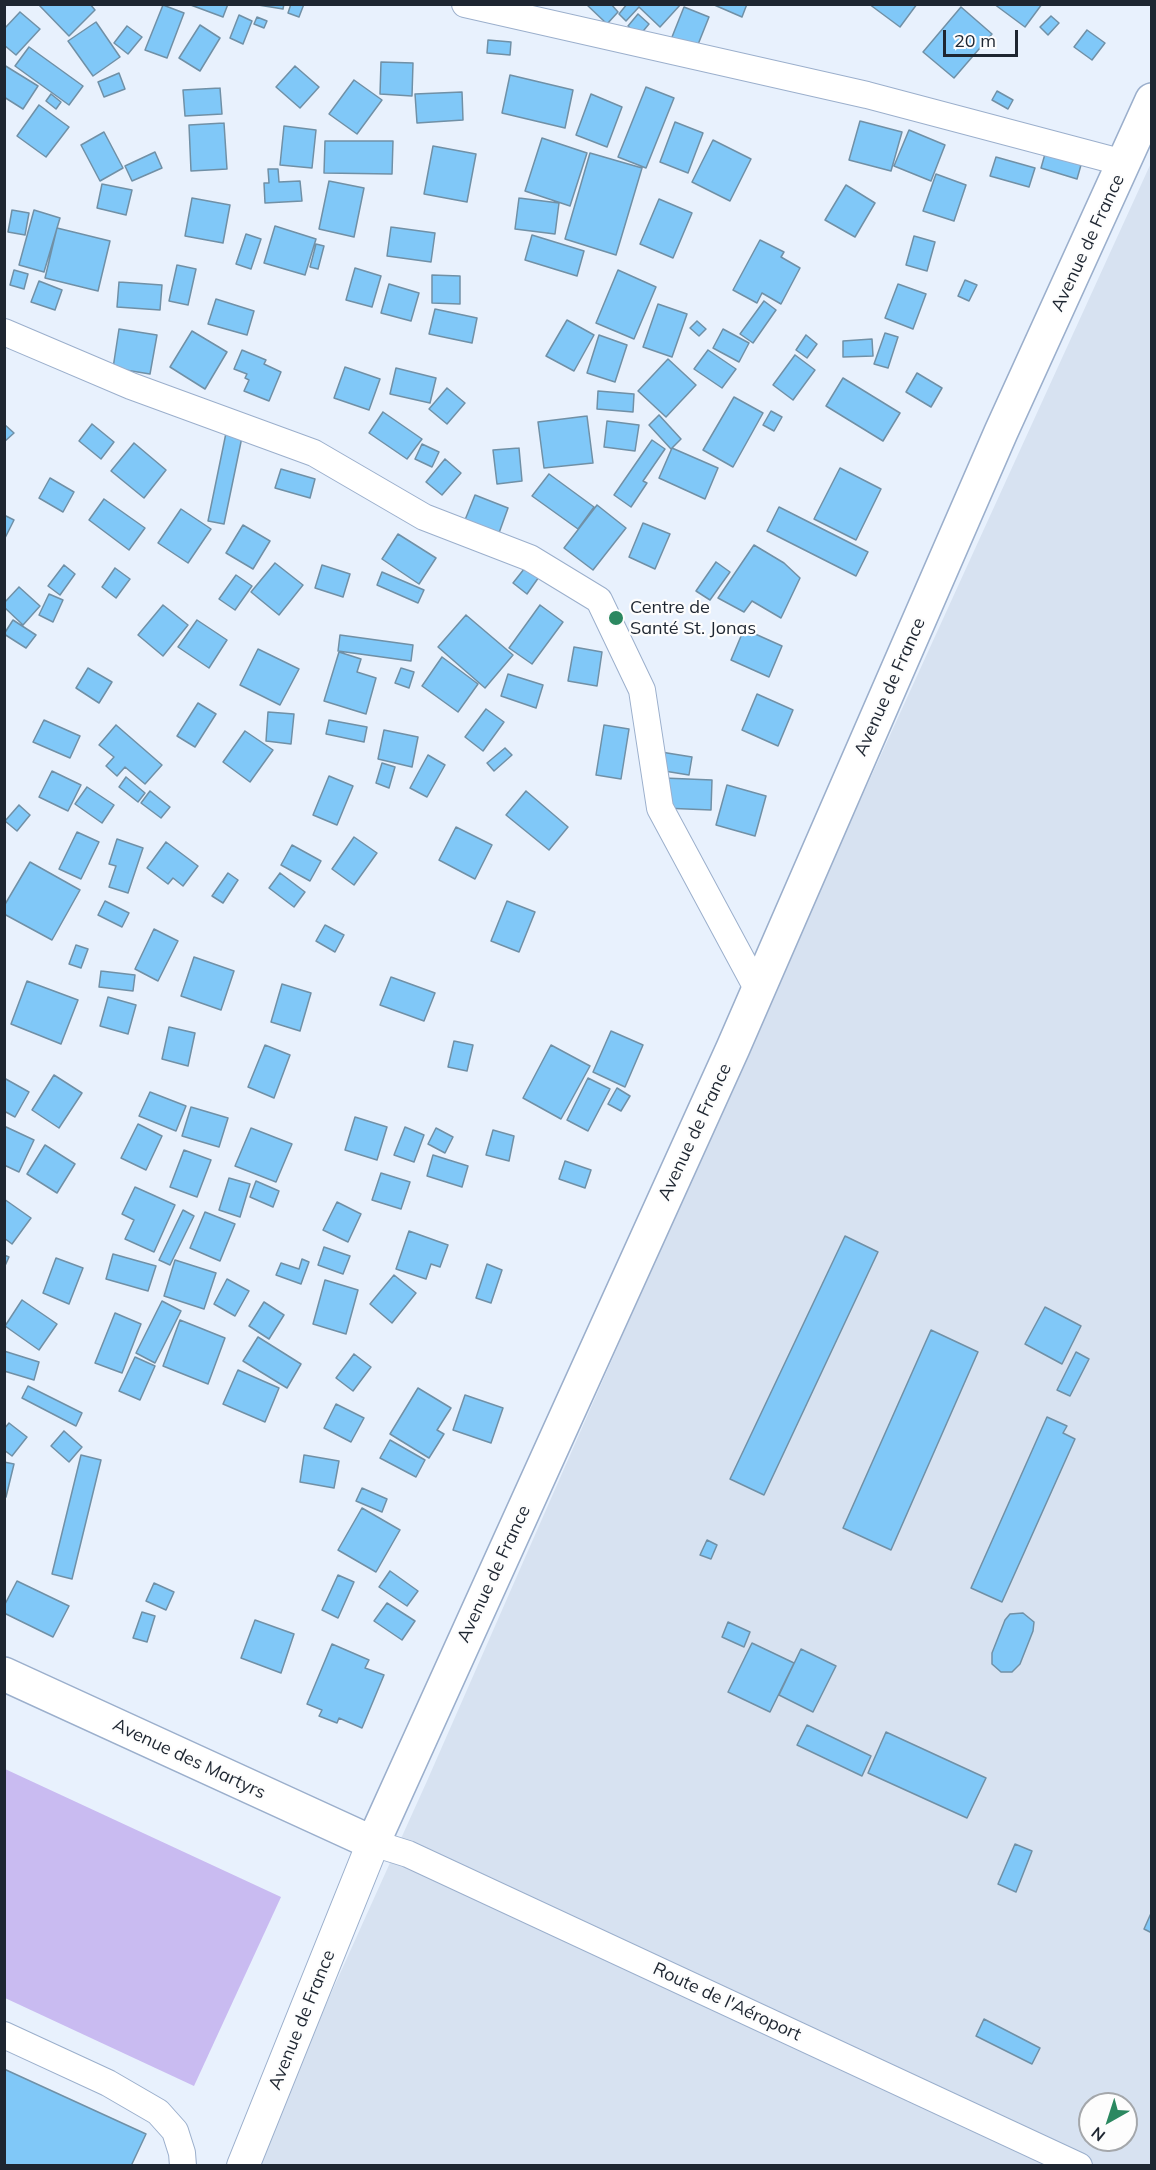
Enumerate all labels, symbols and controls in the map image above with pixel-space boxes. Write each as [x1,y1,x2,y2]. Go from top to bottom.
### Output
scale bar [946,18,1021,56]
text: 20 m [954,29,996,52]
street label: Avenue de France [1047,171,1129,315]
place label: Centre de Santé St. Jonas [630,597,756,640]
marker: Centre de Santé St. Jonas [607,609,625,627]
street label: Avenue de France [850,615,930,759]
street label: Avenue de France [654,1060,736,1204]
street label: Avenue de France [453,1502,535,1646]
street label: Avenue des Martyrs [109,1714,269,1804]
street label: Avenue de France [264,1947,340,2093]
street label: Route de l'Aéroport [649,1958,805,2046]
north arrow [1078,2092,1138,2152]
text: N [1087,2123,1109,2146]

